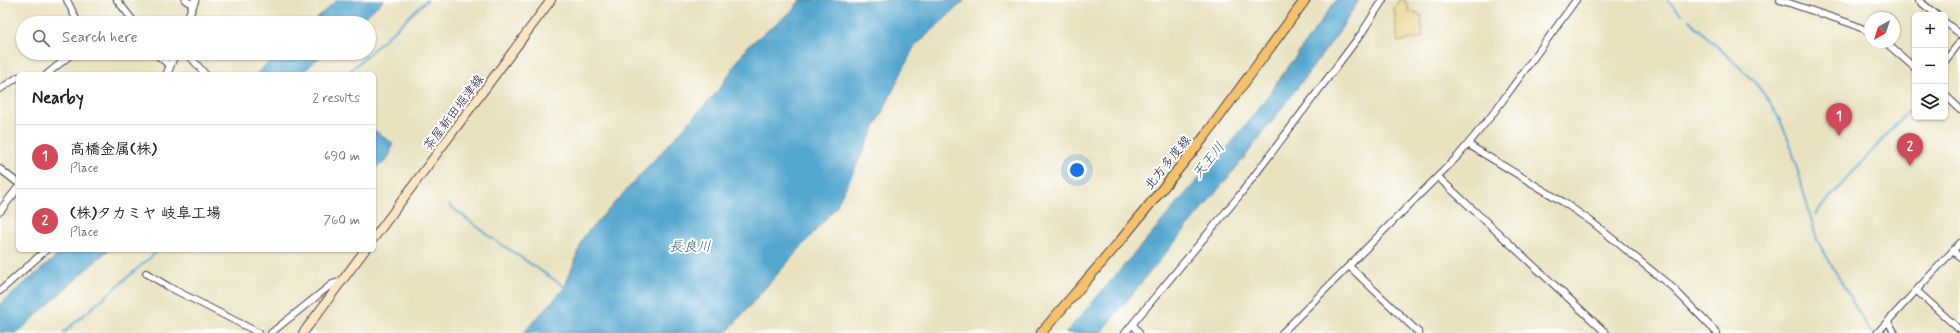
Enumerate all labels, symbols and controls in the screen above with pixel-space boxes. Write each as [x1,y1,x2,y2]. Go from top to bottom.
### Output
north arrow [1864,12,1900,48]
map controls [1912,12,1948,120]
button: + [1912,12,1948,48]
search box [16,16,376,60]
icon: search [30,27,52,49]
text: Search here [62,28,138,48]
button: − [1912,48,1948,84]
street label: 茶屋新田堀津線 [420,71,489,154]
button: layers [1912,84,1948,120]
text: Nearby [32,87,84,109]
text: 2 results [313,90,360,107]
pin: 1 [1826,103,1852,136]
street label: 北方多度線 [1141,132,1196,194]
pin: 2 [1897,133,1923,166]
water label: 天王川 [1189,139,1229,183]
text: 高橋金属(株) [70,140,157,160]
text: 1 [42,148,48,165]
text: 690 m [324,148,360,165]
text: Place [70,160,99,177]
your location [1067,160,1087,180]
text: (株)タカミヤ 岐阜工場 [70,204,221,224]
text: 2 [42,212,48,229]
text: 760 m [323,212,360,229]
text: Place [70,224,99,241]
water label: 長良川 [669,238,711,256]

